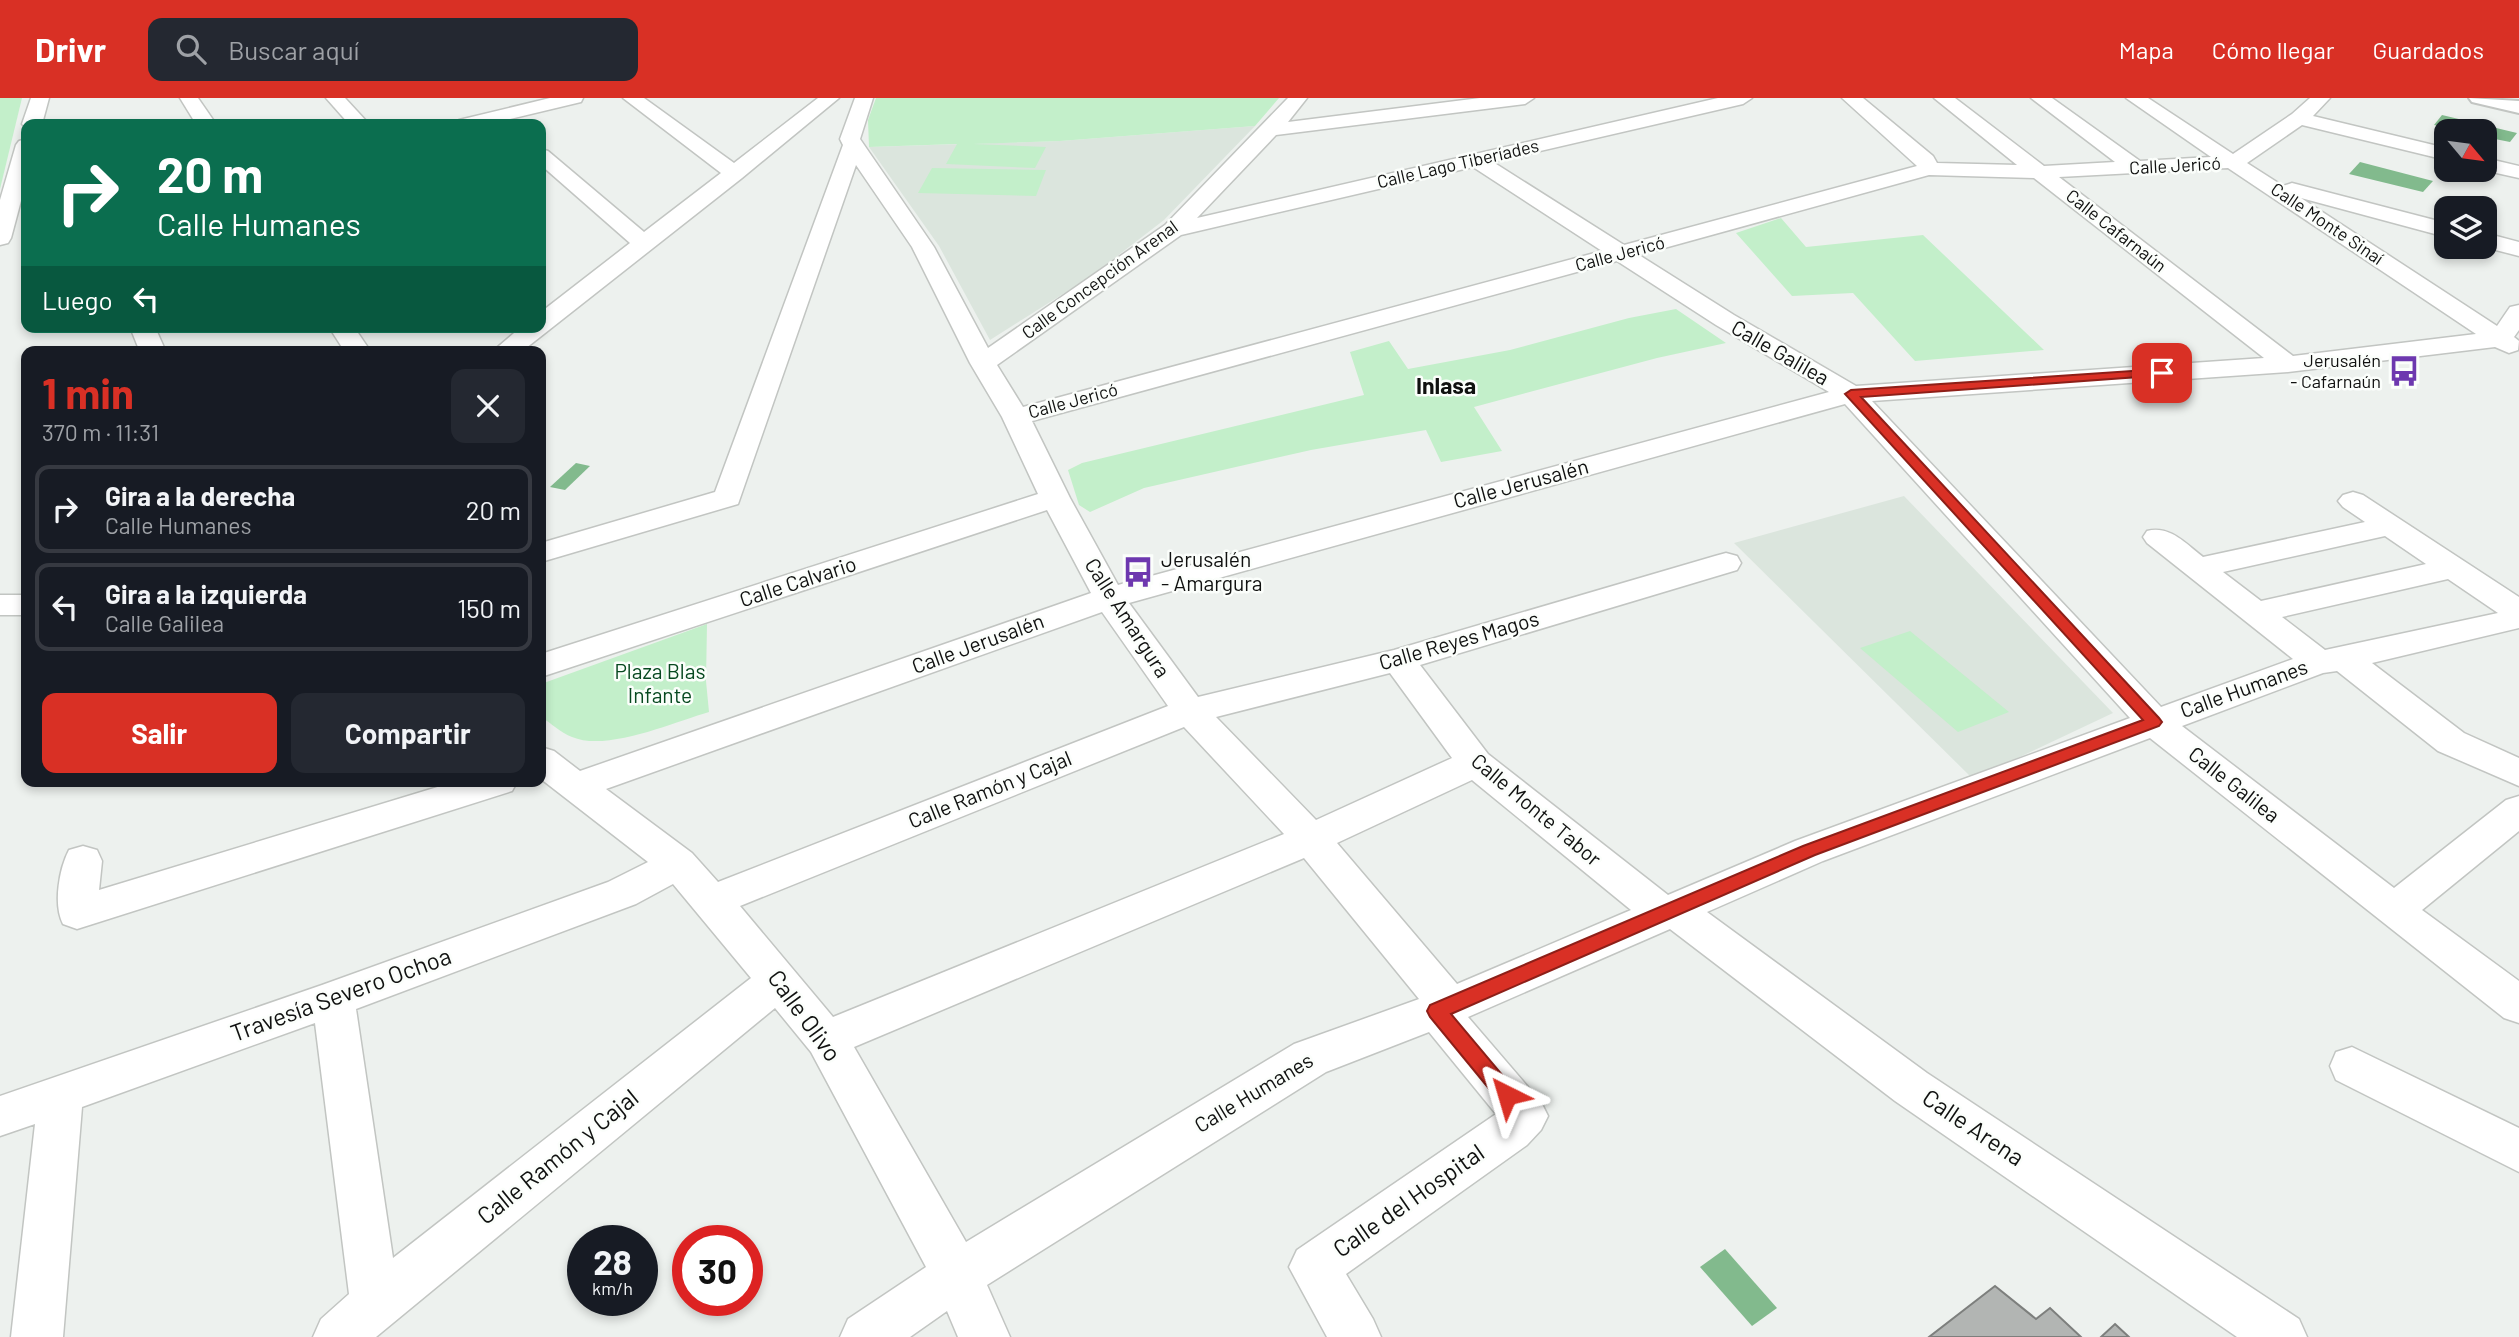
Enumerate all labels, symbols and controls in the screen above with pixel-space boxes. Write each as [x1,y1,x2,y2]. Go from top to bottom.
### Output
search box [148,18,638,81]
text: Drivr [35,29,106,69]
icon: search [172,30,210,68]
text: Buscar aquí [228,34,359,65]
text: Mapa [2119,35,2174,64]
text: Cómo llegar [2212,35,2334,64]
text: Guardados [2372,35,2484,64]
north arrow [2434,119,2497,182]
map controls [2434,119,2497,259]
street label: Calle Lago Tiberíades [1375,134,1541,192]
text: 20 m [157,144,263,203]
icon: right [42,147,133,238]
street label: Calle Jericó [2129,152,2221,178]
street label: Calle Monte Sinaí [2267,177,2388,269]
street label: Calle Cafarnaún [2062,184,2171,276]
button: layers [2434,196,2497,259]
text: Calle Humanes [157,204,361,242]
street label: Calle Concepción Arenal [1017,215,1182,343]
street label: Calle Jericó [1573,231,1667,276]
icon: left [127,280,165,318]
text: Luego [42,284,113,315]
street label: Calle Galilea [1727,314,1834,390]
pin [2132,343,2192,403]
place label: Jerusalén - Cafarnaún [2290,349,2381,392]
icon: arrive [2143,354,2181,392]
bus stop icon: Jerusalén - Cafarnaún [2387,354,2421,388]
text: 1 min [42,367,134,417]
button: close [451,369,525,443]
district label: Inlasa [1416,371,1476,399]
street label: Calle Jericó [1026,378,1120,423]
text: 370 m · 11:31 [42,418,159,446]
street label: Calle Jerusalén [1450,453,1591,513]
text: Gira a la derecha [105,480,295,511]
icon: right [46,490,84,528]
text: 20 m [466,494,521,525]
text: Calle Humanes [105,511,252,539]
place label: Jerusalén - Amargura [1161,546,1263,595]
street label: Calle Calvario [736,550,859,611]
street label: Calle Amargura [1080,553,1176,682]
bus stop icon: Jerusalén - Amargura [1121,555,1155,589]
text: Gira a la izquierda [105,578,307,609]
icon: left [46,588,84,626]
text: 150 m [457,592,521,623]
street label: Calle Reyes Magos [1376,605,1541,674]
street label: Calle Jerusalén [908,607,1047,678]
text: Calle Galilea [105,609,224,637]
street label: Calle Humanes [2176,653,2311,722]
park label: Plaza Blas Infante [614,658,706,707]
button: Salir [42,693,277,773]
button: Compartir [291,693,525,773]
street label: Calle Galilea [2184,741,2285,827]
street label: Calle Ramón y Cajal [904,744,1075,833]
street label: Calle Monte Tabor [1467,747,1607,871]
street label: Travesía Severo Ochoa [226,940,455,1047]
street label: Calle Olivo [762,964,848,1066]
street label: Calle Humanes [1189,1047,1317,1137]
position arrow [1470,1058,1544,1132]
street label: Calle Ramón y Cajal [471,1082,643,1230]
street label: Calle Arena [1917,1082,2030,1171]
street label: Calle del Hospital [1327,1137,1489,1263]
speed limit sign: 30 [672,1225,763,1316]
text: 28 [593,1240,632,1282]
text: km/h [592,1277,633,1299]

